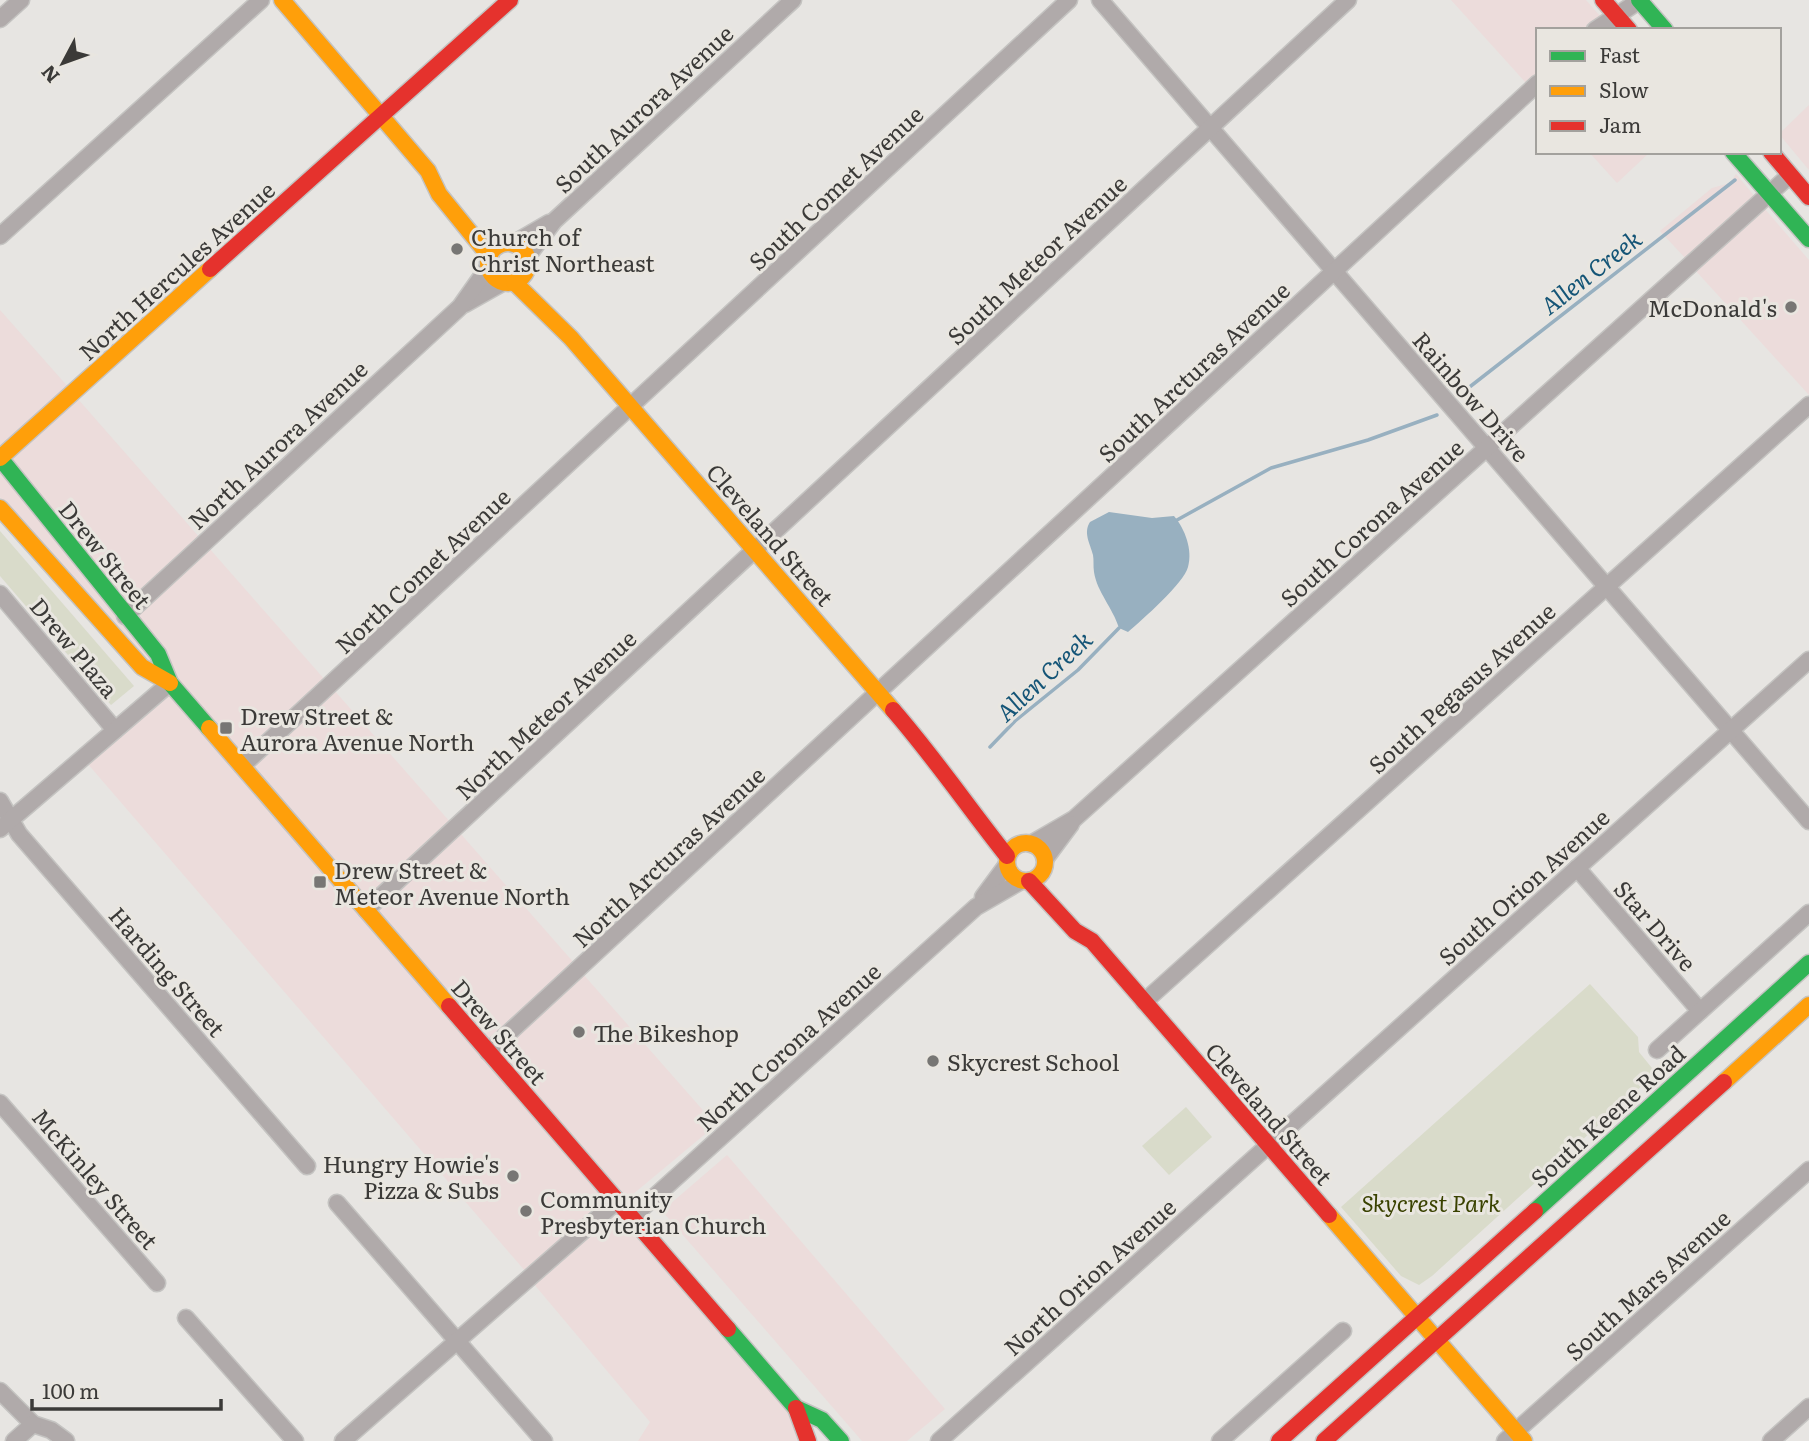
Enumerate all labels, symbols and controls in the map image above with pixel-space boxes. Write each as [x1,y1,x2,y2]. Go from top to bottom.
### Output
street label: South Aurora Avenue [546,16,740,200]
north arrow [28,28,98,98]
legend [1536,28,1781,154]
text: Fast [1599,38,1640,69]
text: N [34,60,65,90]
text: Slow [1599,73,1649,104]
street label: South Comet Avenue [740,97,930,277]
text: Jam [1599,108,1641,139]
street label: South Meteor Avenue [938,166,1134,352]
street label: North Hercules Avenue [70,172,282,367]
place label: Church of Christ Northeast [471,219,655,279]
water label: Allen Creek [1532,220,1649,322]
marker: Church of Christ Northeast [449,241,465,257]
street label: South Arcturas Avenue [1090,273,1296,469]
place label: McDonald's [1648,290,1777,324]
marker: McDonald's [1783,299,1799,315]
street label: Rainbow Drive [1406,323,1538,469]
street label: North Aurora Avenue [180,352,374,536]
street label: South Corona Avenue [1272,430,1470,614]
street label: Cleveland Street [699,455,843,613]
street label: North Comet Avenue [327,479,517,661]
street label: Drew Street [52,493,161,616]
street label: Drew Plaza [23,589,128,705]
street label: South Pegasus Avenue [1360,594,1562,780]
street label: North Meteor Avenue [447,621,643,807]
water label: Allen Creek [987,621,1099,729]
place label: Drew Street & Aurora Avenue North [240,698,474,758]
marker: Drew Street & Aurora Avenue North [218,720,234,736]
street label: North Arcturas Avenue [564,757,772,954]
street label: South Orion Avenue [1430,800,1616,972]
place label: Drew Street & Meteor Avenue North [334,852,570,912]
street label: Star Drive [1607,872,1705,978]
marker: Drew Street & Meteor Avenue North [312,874,328,890]
street label: Harding Street [102,899,235,1044]
street label: North Corona Avenue [688,954,888,1138]
street label: Drew Street [444,971,556,1092]
place label: The Bikeshop [593,1015,739,1049]
marker: The Bikeshop [571,1024,587,1040]
street label: Cleveland Street [1198,1034,1342,1192]
street label: South Keene Road [1522,1036,1692,1194]
place label: Skycrest School [947,1044,1120,1078]
marker: Skycrest School [925,1053,941,1069]
street label: McKinley Street [25,1100,167,1256]
place label: Hungry Howie's Pizza & Subs [323,1146,499,1206]
marker: Hungry Howie's Pizza & Subs [505,1168,521,1184]
place label: Community Presbyterian Church [540,1181,767,1241]
park label: Skycrest Park [1361,1185,1501,1219]
street label: North Orion Avenue [995,1189,1183,1363]
street label: South Mars Avenue [1557,1201,1737,1367]
marker: Community Presbyterian Church [518,1203,534,1219]
scale bar [32,1368,220,1412]
text: 100 m [42,1374,99,1405]

